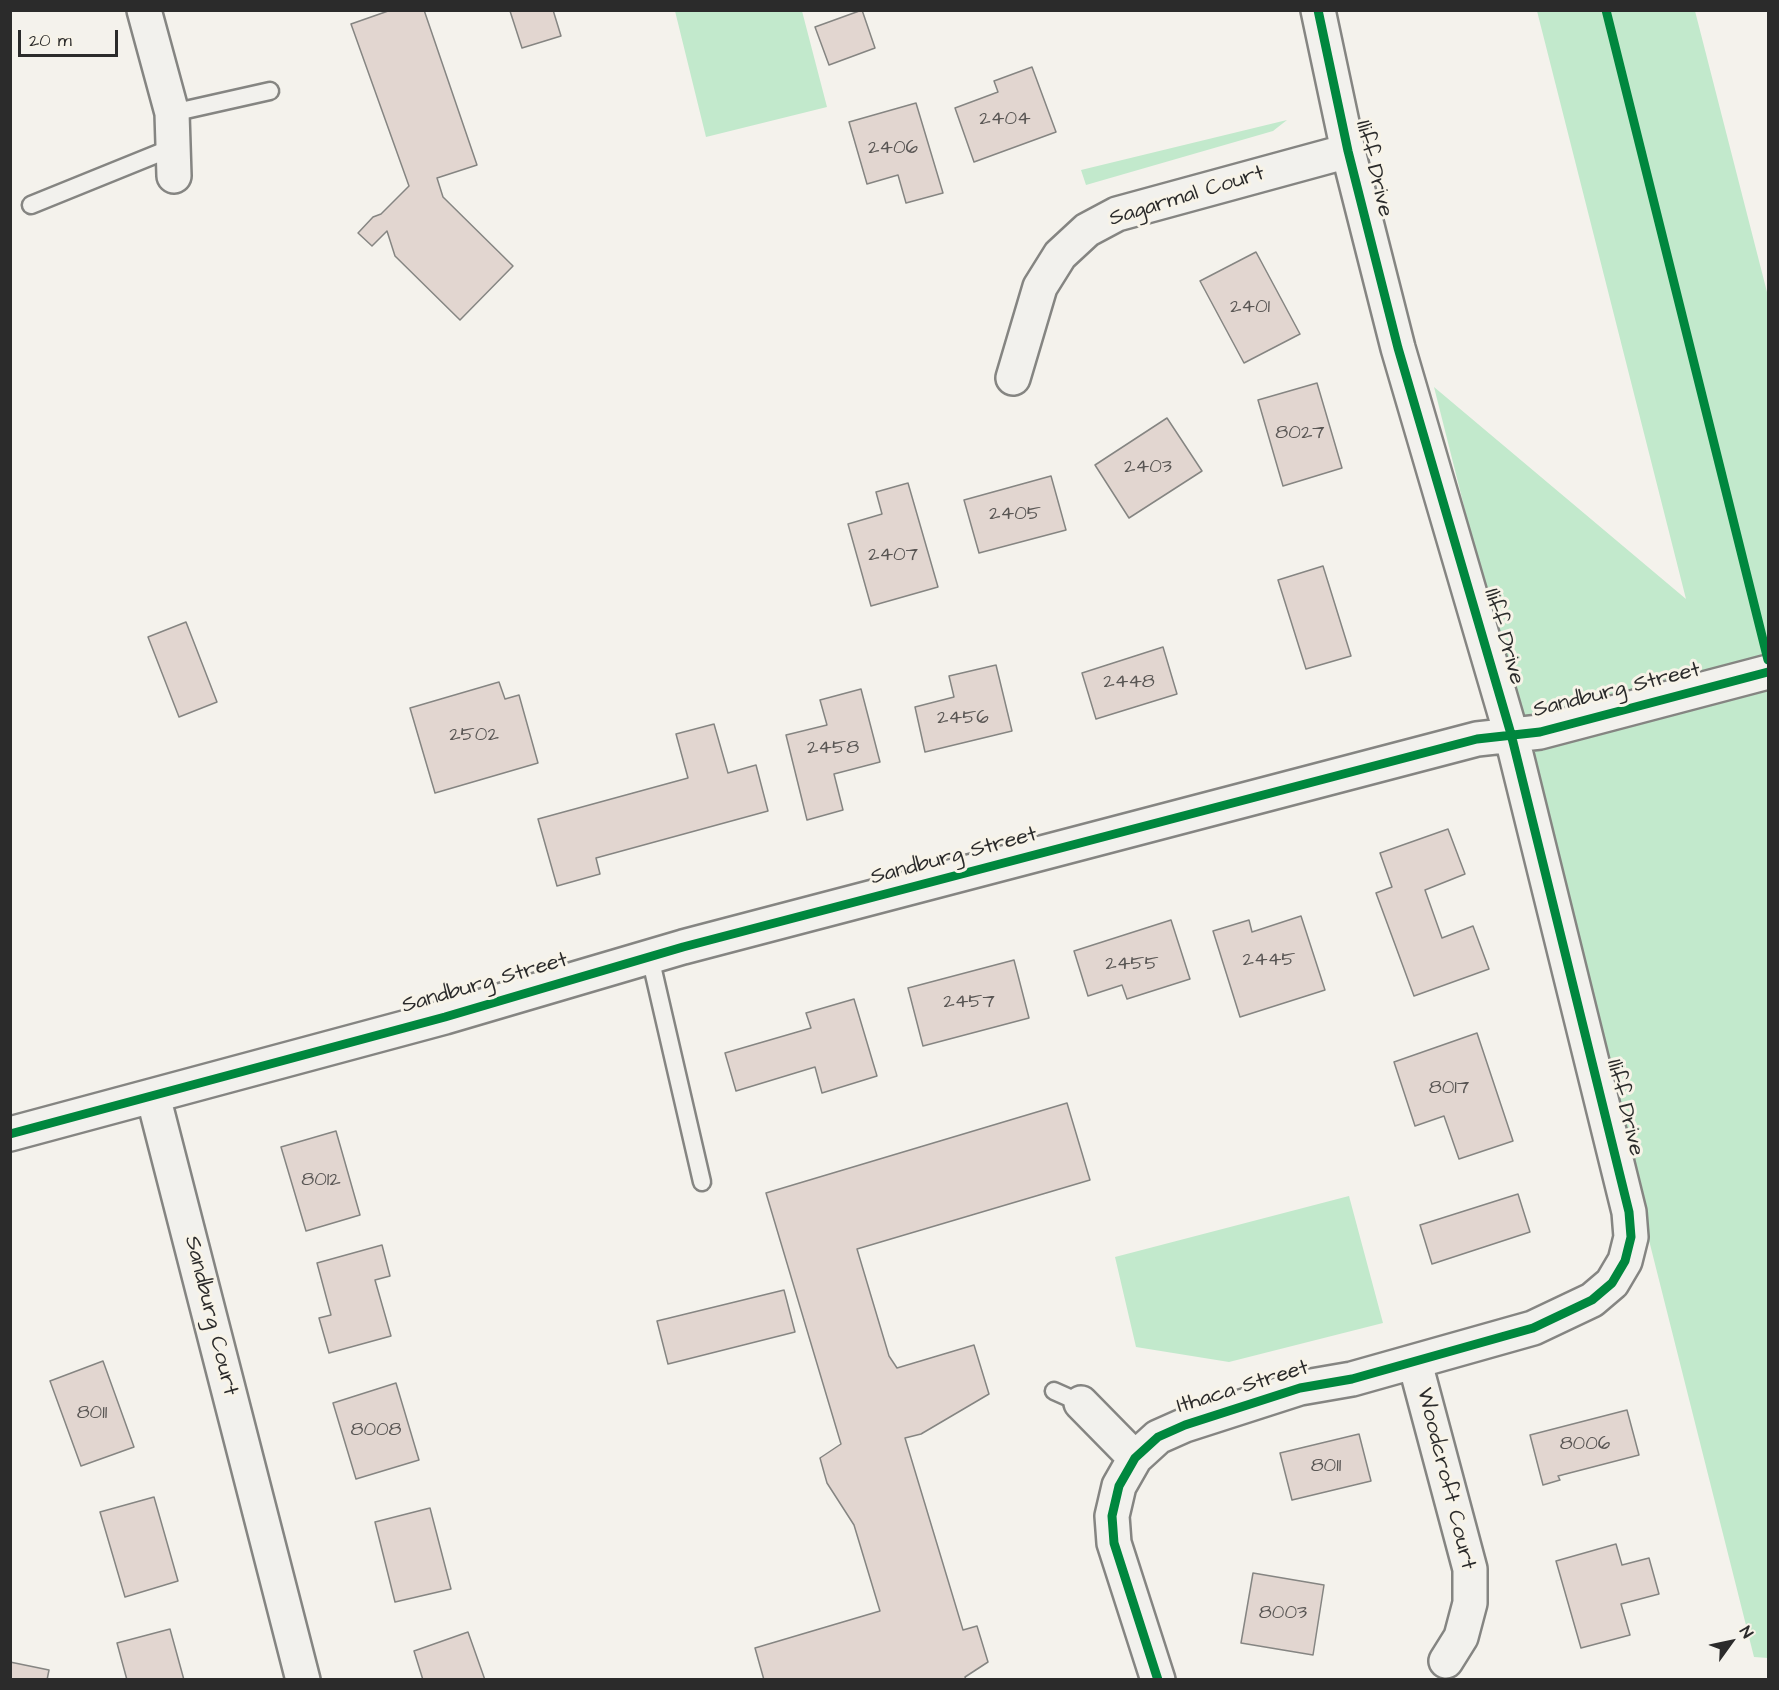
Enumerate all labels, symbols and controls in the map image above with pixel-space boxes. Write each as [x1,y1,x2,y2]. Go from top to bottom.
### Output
scale bar [21,18,122,56]
text: 20 m [29,28,72,53]
house number: 2404 [979,108,1031,132]
street label: Iliff Drive [1348,118,1398,220]
house number: 2406 [868,137,918,161]
street label: Sagarmal Court [1106,161,1268,233]
house number: 2401 [1230,296,1270,320]
house number: 8027 [1275,422,1325,446]
house number: 2403 [1124,456,1172,480]
house number: 2405 [989,503,1041,527]
house number: 2407 [868,544,918,568]
street label: Iliff Drive [1477,586,1529,688]
street label: Sandburg Street [1531,657,1703,725]
house number: 2448 [1103,671,1155,695]
house number: 2456 [937,707,989,731]
house number: 2502 [449,724,499,748]
house number: 2458 [807,737,859,761]
street label: Sandburg Street [868,822,1040,892]
street label: Sandburg Street [399,948,571,1020]
house number: 2445 [1243,949,1295,973]
house number: 2455 [1105,953,1159,977]
house number: 2457 [943,991,995,1015]
street label: Iliff Drive [1599,1057,1649,1159]
house number: 8017 [1429,1077,1469,1101]
house number: 8012 [301,1169,341,1193]
street label: Sandburg Court [177,1233,243,1399]
street label: Ithaca Street [1174,1355,1312,1421]
street label: Woodcroft Court [1410,1386,1480,1572]
house number: 8011 [77,1402,107,1426]
house number: 8008 [350,1419,402,1443]
house number: 8006 [1560,1433,1610,1457]
house number: 8011 [1311,1455,1341,1479]
house number: 8003 [1259,1602,1307,1626]
north arrow [1701,1612,1761,1672]
text: N [1734,1622,1758,1642]

